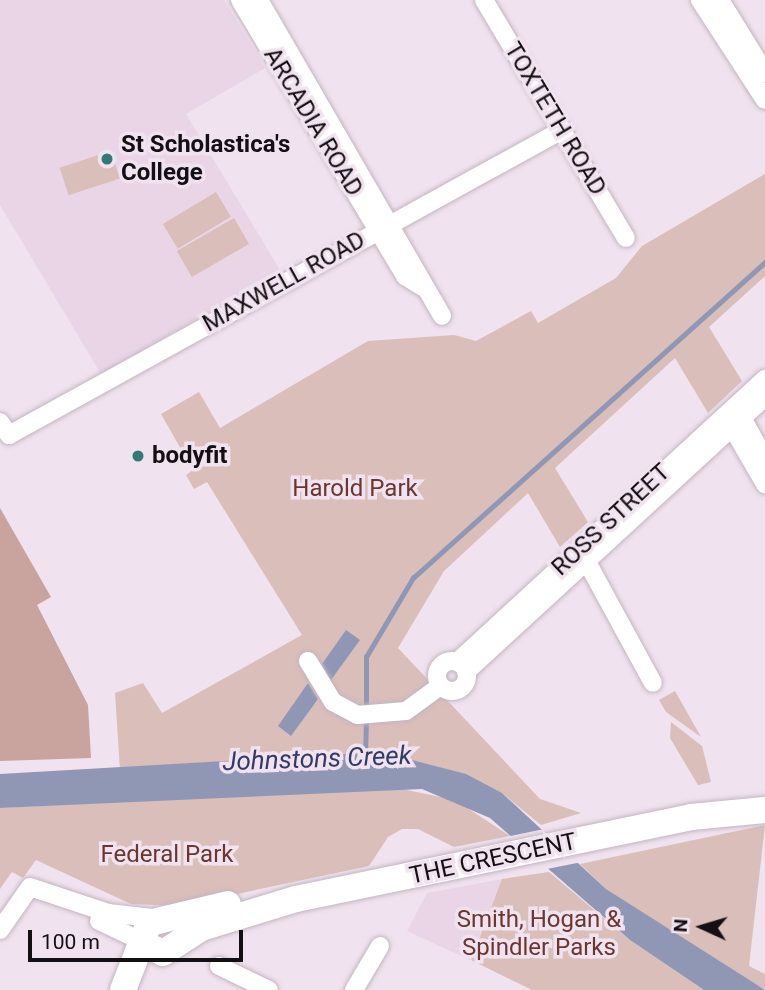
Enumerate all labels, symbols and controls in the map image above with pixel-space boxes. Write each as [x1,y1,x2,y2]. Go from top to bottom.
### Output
street label: TOXTETH ROAD [498,37,612,201]
street label: ARCADIA ROAD [257,42,369,202]
place label: St Scholastica's College [121,131,290,187]
marker: St Scholastica's College [99,151,115,167]
street label: MAXWELL ROAD [198,226,370,338]
place label: bodyfit [152,442,227,470]
marker: bodyfit [130,448,146,464]
street label: ROSS STREET [546,458,676,582]
park label: Harold Park [292,475,418,503]
water label: Johnstons Creek [222,740,412,778]
street label: THE CRESCENT [407,827,579,891]
park label: Federal Park [101,841,233,869]
north arrow [667,892,737,962]
park label: Smith, Hogan & Spindler Parks [457,906,621,962]
scale bar [32,916,247,960]
text: N [669,918,692,933]
text: 100 m [41,930,100,954]

